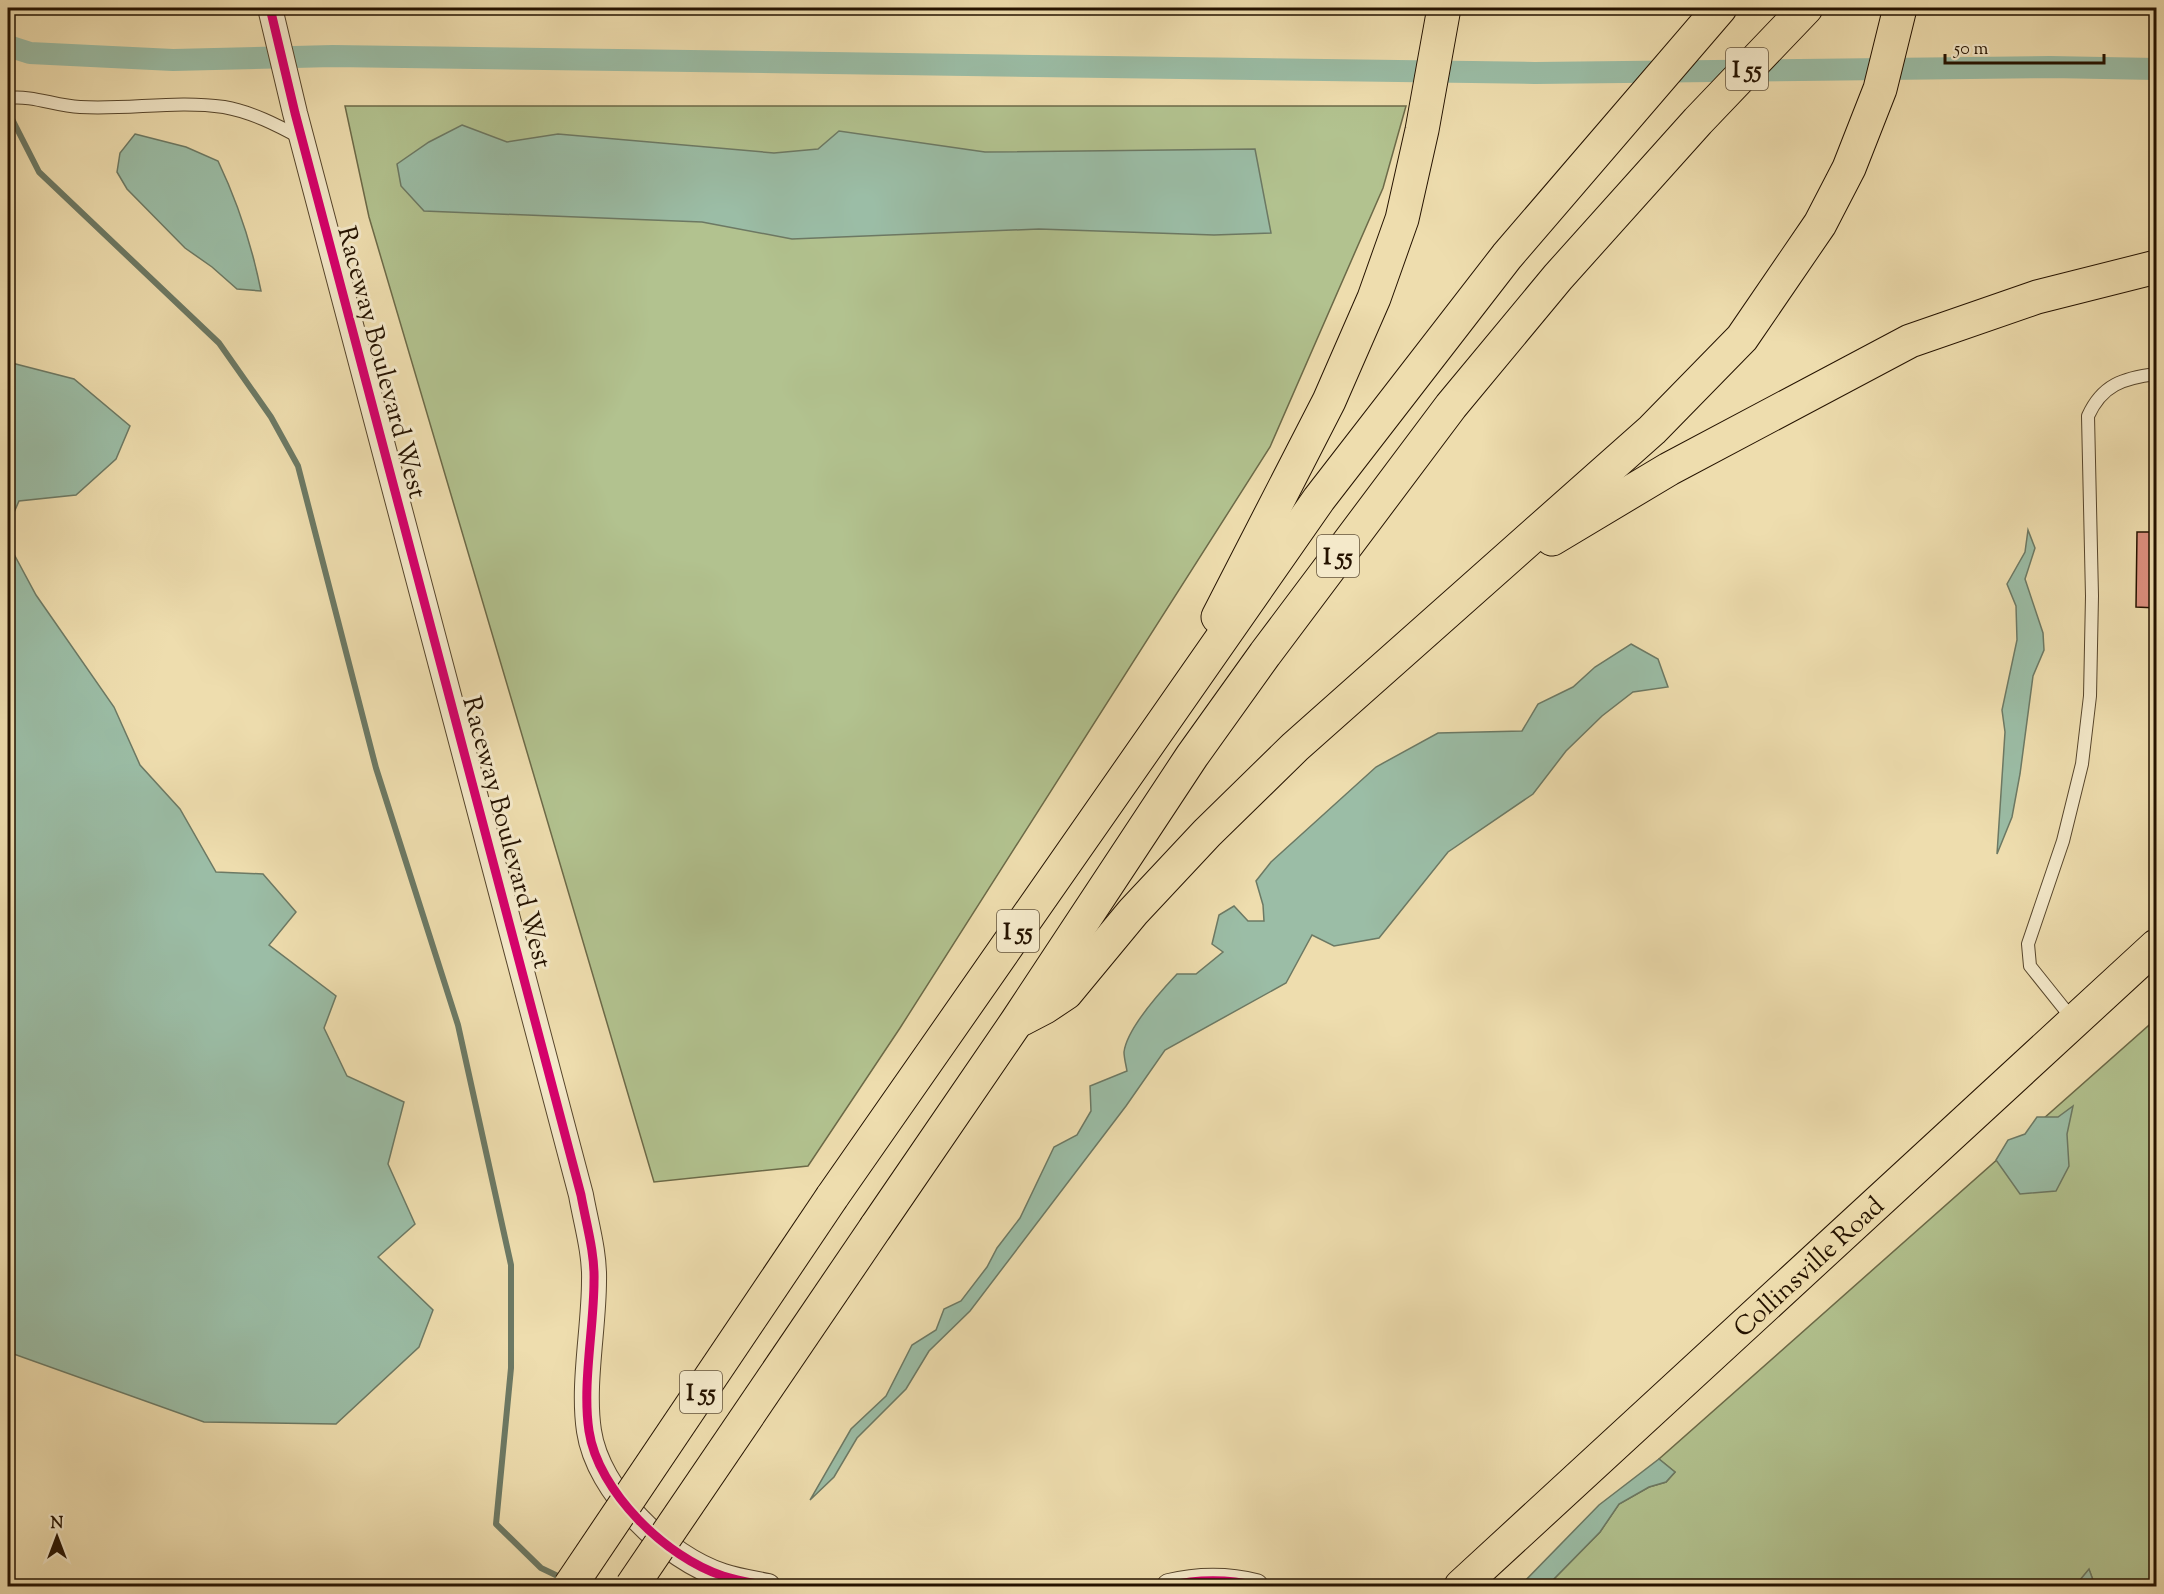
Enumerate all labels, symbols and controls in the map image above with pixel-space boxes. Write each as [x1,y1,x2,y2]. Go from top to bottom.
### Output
scale bar [1945,27,2104,65]
text: 50 m [1953,37,1989,63]
road number: I 55 [1726,48,1768,90]
street label: Raceway Boulevard West [326,222,435,503]
road number: I 55 [1317,535,1359,577]
street label: Raceway Boulevard West [451,692,560,973]
road number: I 55 [997,910,1039,952]
street label: Collinsville Road [1726,1189,1894,1347]
road number: I 55 [680,1371,722,1413]
north arrow [27,1507,87,1567]
text: N [51,1513,64,1536]

